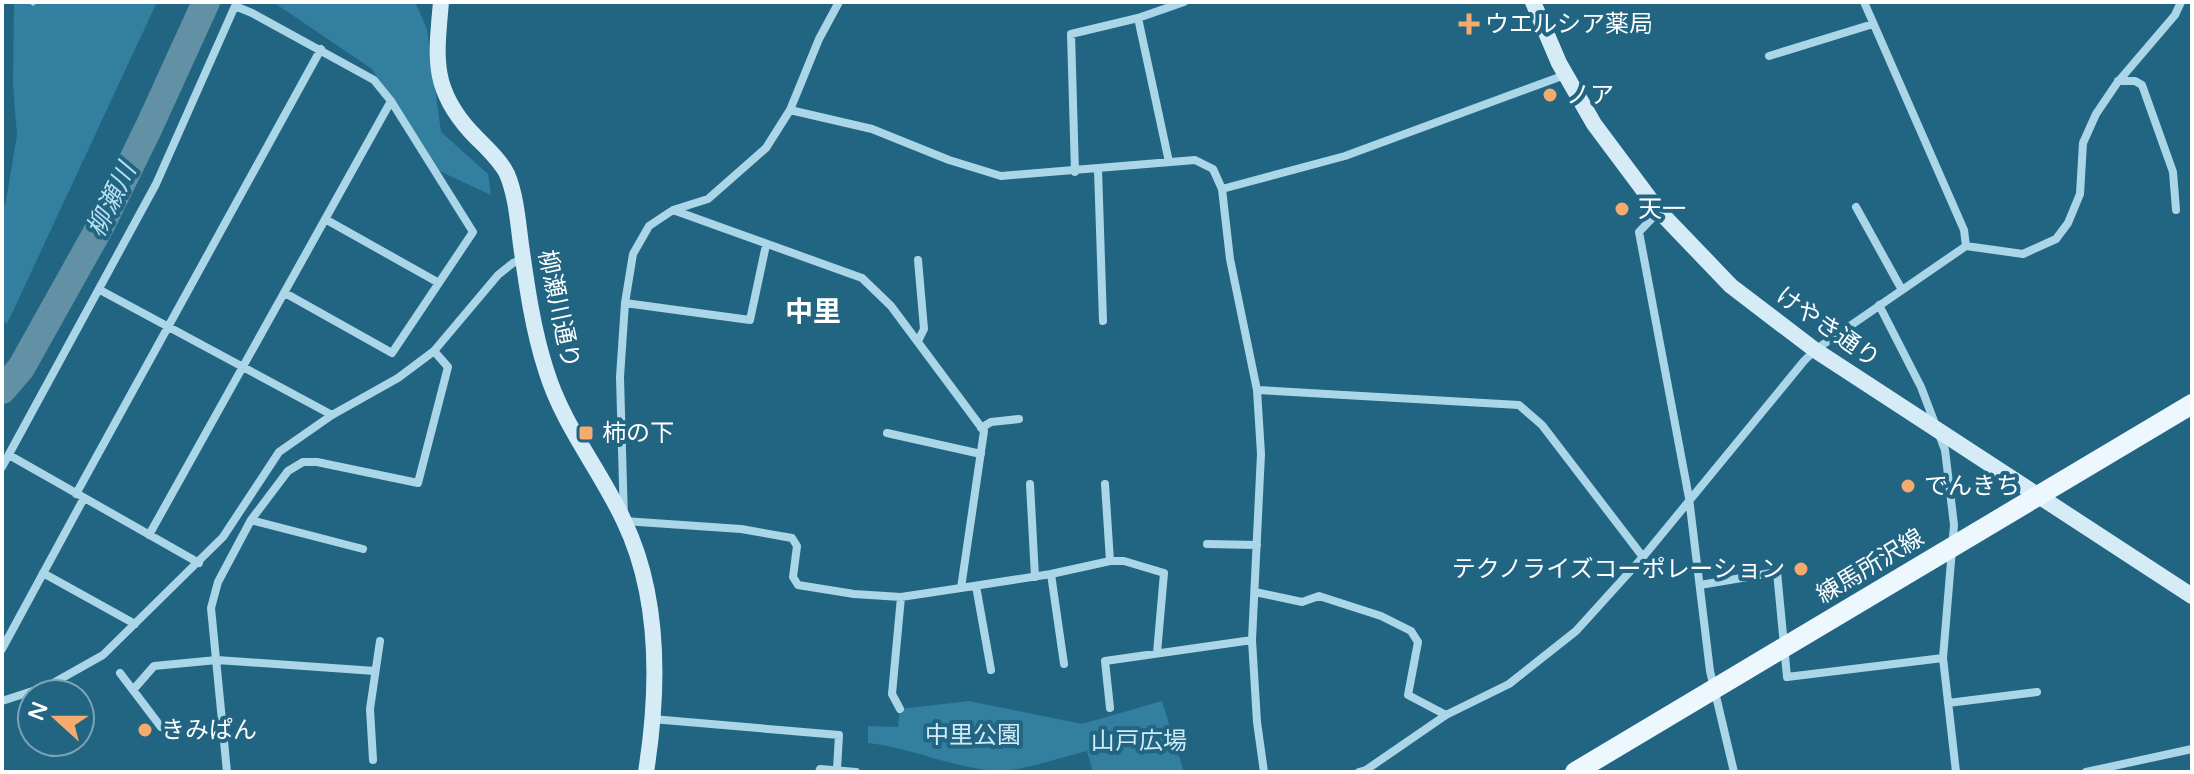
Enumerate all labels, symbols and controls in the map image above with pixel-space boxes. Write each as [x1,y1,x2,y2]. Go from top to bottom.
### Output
place label: ウエルシア薬局 [1485,10,1653,39]
marker: ウエルシア薬局 [1460,15,1478,33]
place label: ノア [1566,81,1614,110]
marker: ノア [1541,86,1559,104]
water label: 柳瀬川 [80,156,144,242]
place label: 天一 [1638,195,1686,224]
marker: 天一 [1613,200,1631,218]
street label: 柳瀬川通り [532,247,585,371]
street label: けやき通り [1770,281,1885,374]
district label: 中里 [785,295,841,329]
place label: 柿の下 [602,419,674,448]
marker: 柿の下 [577,424,595,442]
place label: でんきち [1924,472,2020,501]
marker: でんきち [1899,477,1917,495]
street label: 練馬所沢線 [1811,523,1929,610]
place label: テクノライズコーポレーション [1452,555,1785,584]
marker: テクノライズコーポレーション [1792,560,1810,578]
north arrow [16,678,96,758]
text: N [23,698,54,724]
place label: きみぱん [161,716,257,745]
marker: きみぱん [136,721,154,739]
park label: 中里公園 [925,721,1021,750]
park label: 山戸広場 [1091,727,1187,756]

